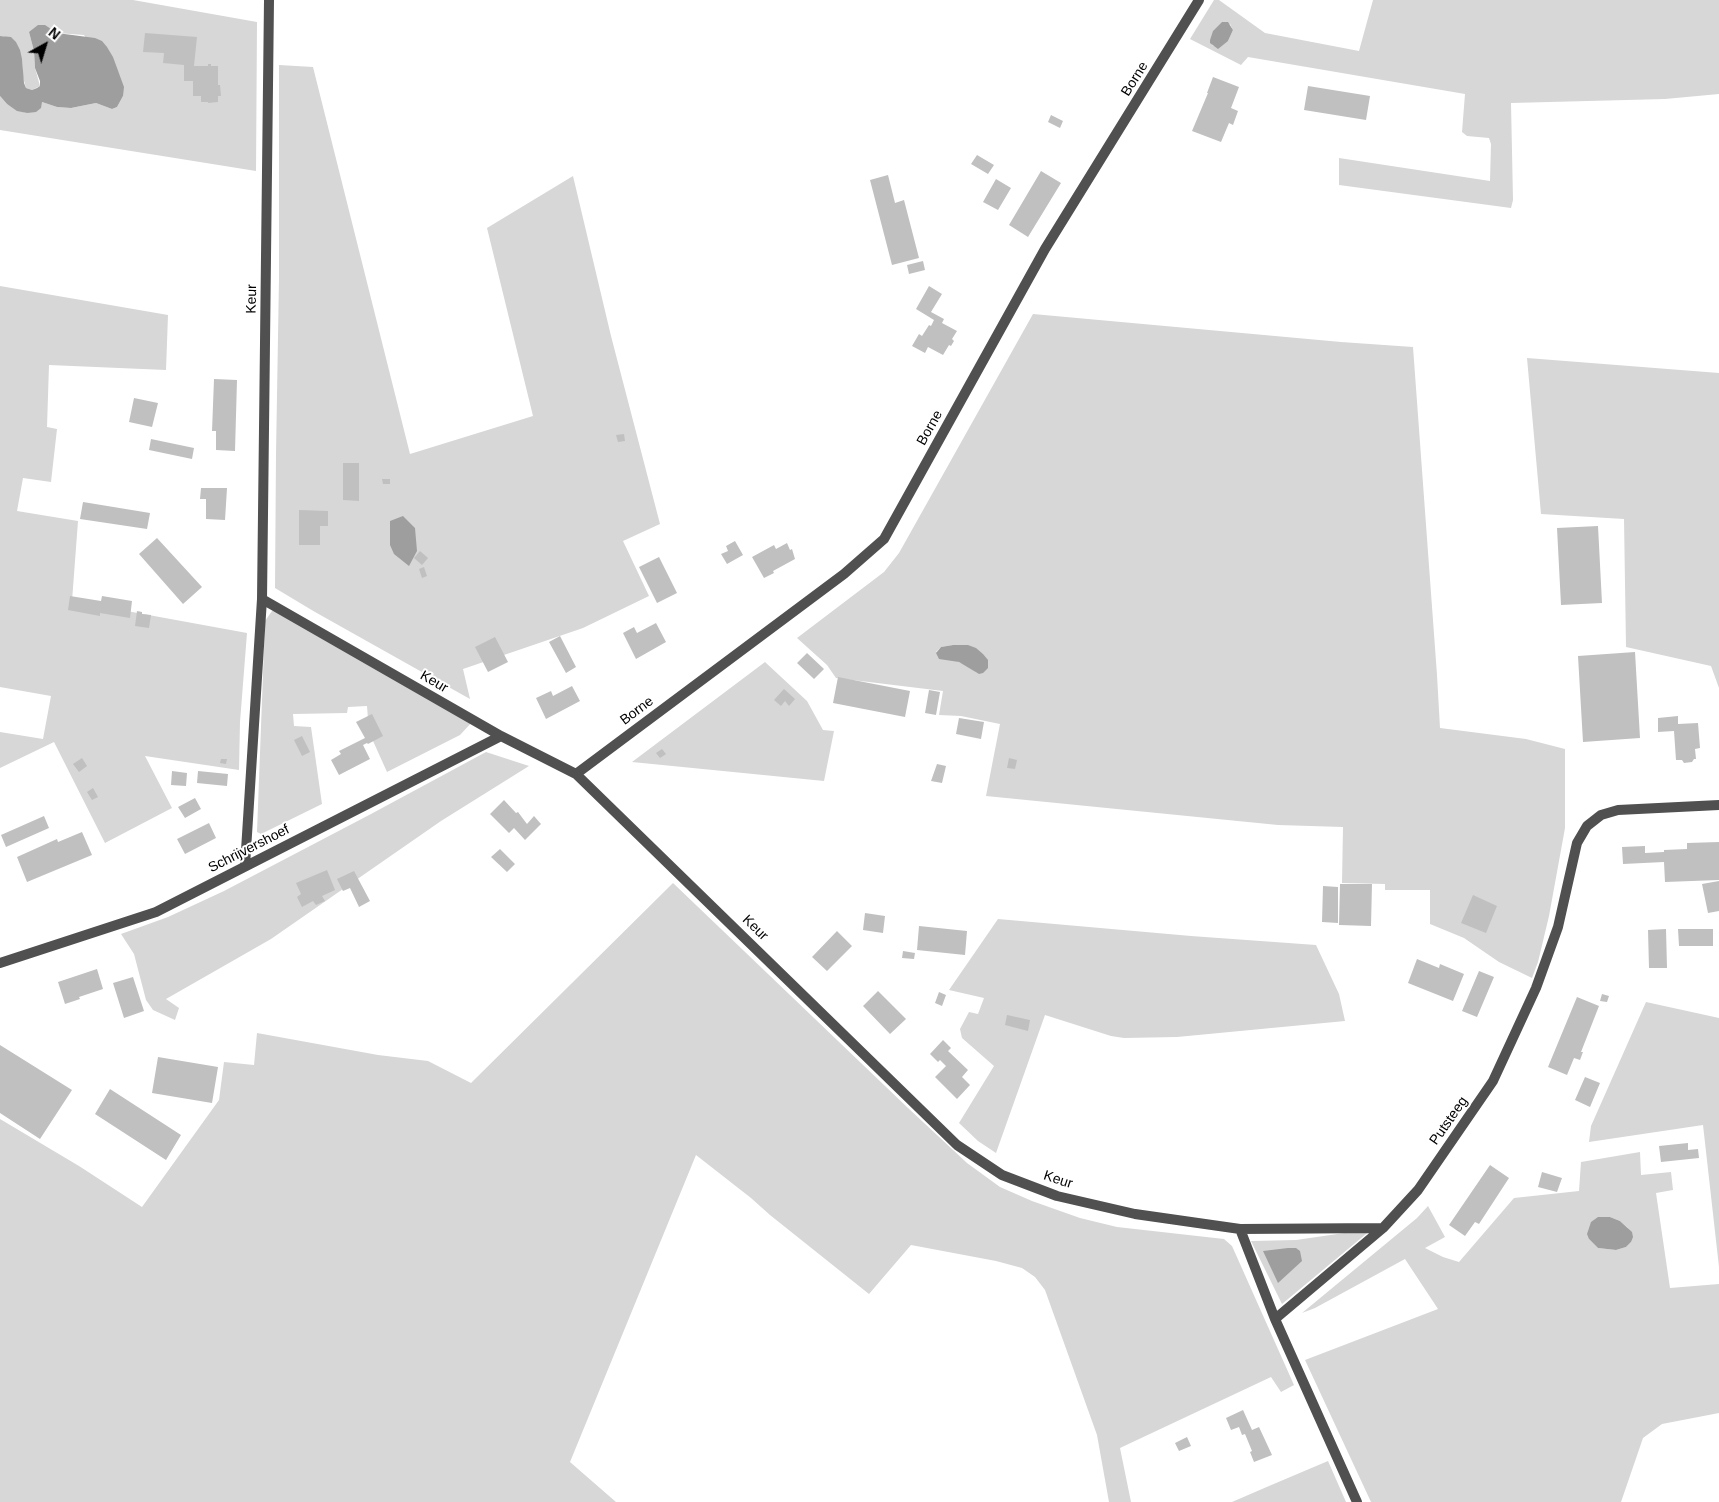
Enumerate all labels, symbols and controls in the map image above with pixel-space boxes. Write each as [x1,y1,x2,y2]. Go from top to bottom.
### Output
north arrow [20,20,70,70]
text: N [45,24,63,43]
street label: Borne [1118,59,1152,99]
street label: Keur [243,284,261,314]
street label: Borne [914,408,946,448]
street label: Keur [417,667,451,697]
street label: Borne [617,693,657,729]
street label: Schrijvershoef [206,821,292,877]
street label: Keur [739,912,771,944]
street label: Putsteeg [1426,1094,1472,1148]
street label: Keur [1041,1167,1075,1193]

